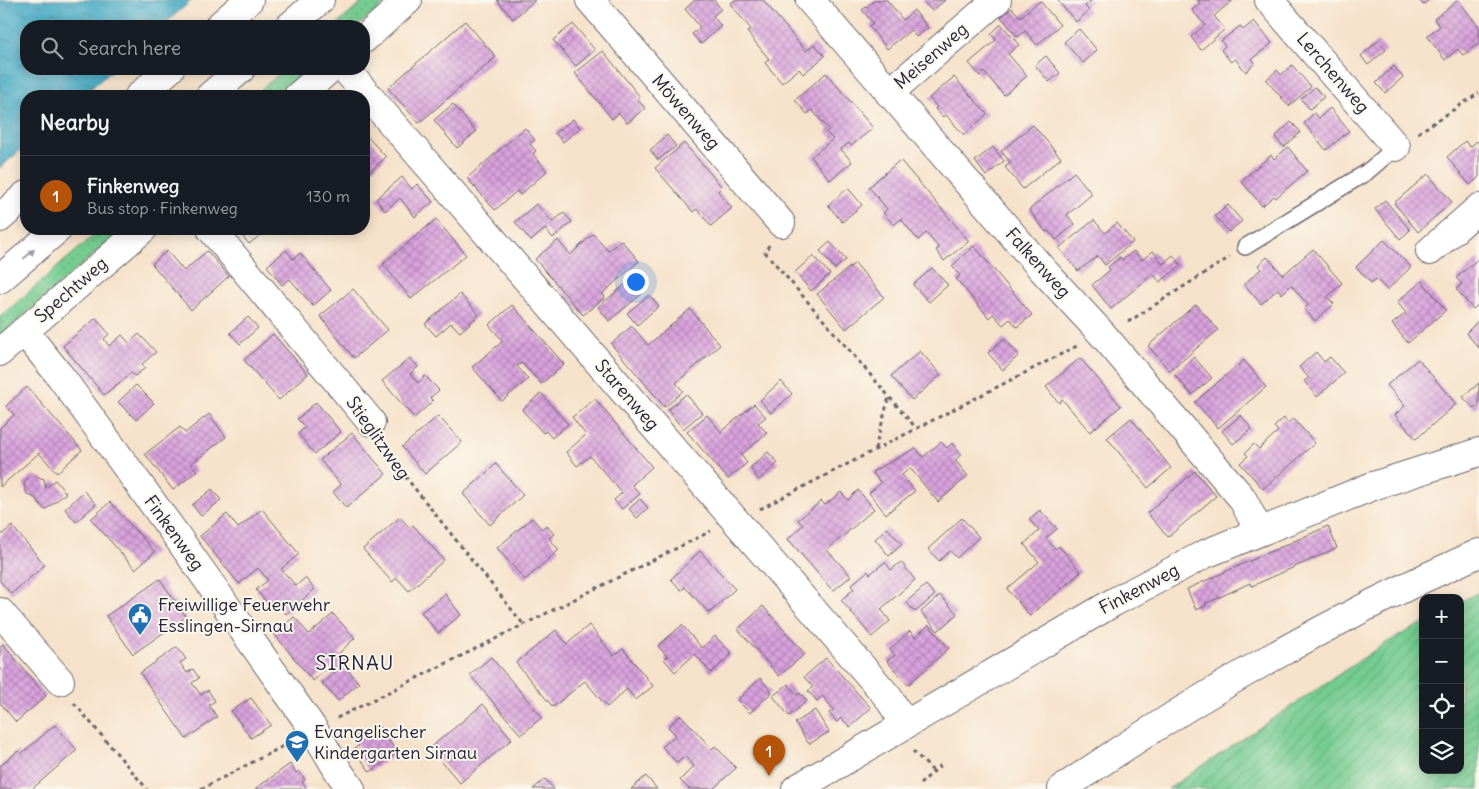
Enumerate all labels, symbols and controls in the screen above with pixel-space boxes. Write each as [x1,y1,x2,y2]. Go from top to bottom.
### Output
street label: Meisenweg [889,17,972,94]
search box [20,20,370,75]
street label: Lerchenweg [1292,28,1375,118]
icon: search [38,34,66,62]
text: Search here [78,36,181,60]
street label: Möwenweg [647,69,725,154]
text: Nearby [40,109,110,136]
text: Finkenweg [87,174,179,198]
text: 1 [53,186,59,206]
text: 130 m [306,186,350,206]
text: Bus stop · Finkenweg [87,198,238,218]
street label: Falkenweg [1001,223,1076,303]
one-way arrow [22,248,34,260]
street label: Spechtweg [29,252,112,328]
your location [623,269,649,295]
street label: Starenweg [590,354,665,435]
street label: Stieglitzweg [341,392,415,484]
street label: Finkenweg [139,491,209,575]
street label: Finkenweg [1095,558,1183,619]
place label: Freiwillige Feuerwehr Esslingen-Sirnau [158,593,331,637]
map controls [1419,594,1464,774]
button: + [1419,594,1464,639]
public building icon: Freiwillige Feuerwehr Esslingen-Sirnau [127,602,153,636]
button: − [1419,639,1464,684]
district label: SIRNAU [316,650,394,675]
button: locate [1419,684,1464,729]
place label: Evangelischer Kindergarten Sirnau [314,720,477,764]
school or university icon: Evangelischer Kindergarten Sirnau [284,729,310,763]
button: layers [1419,729,1464,774]
pin: 1 [753,735,785,776]

